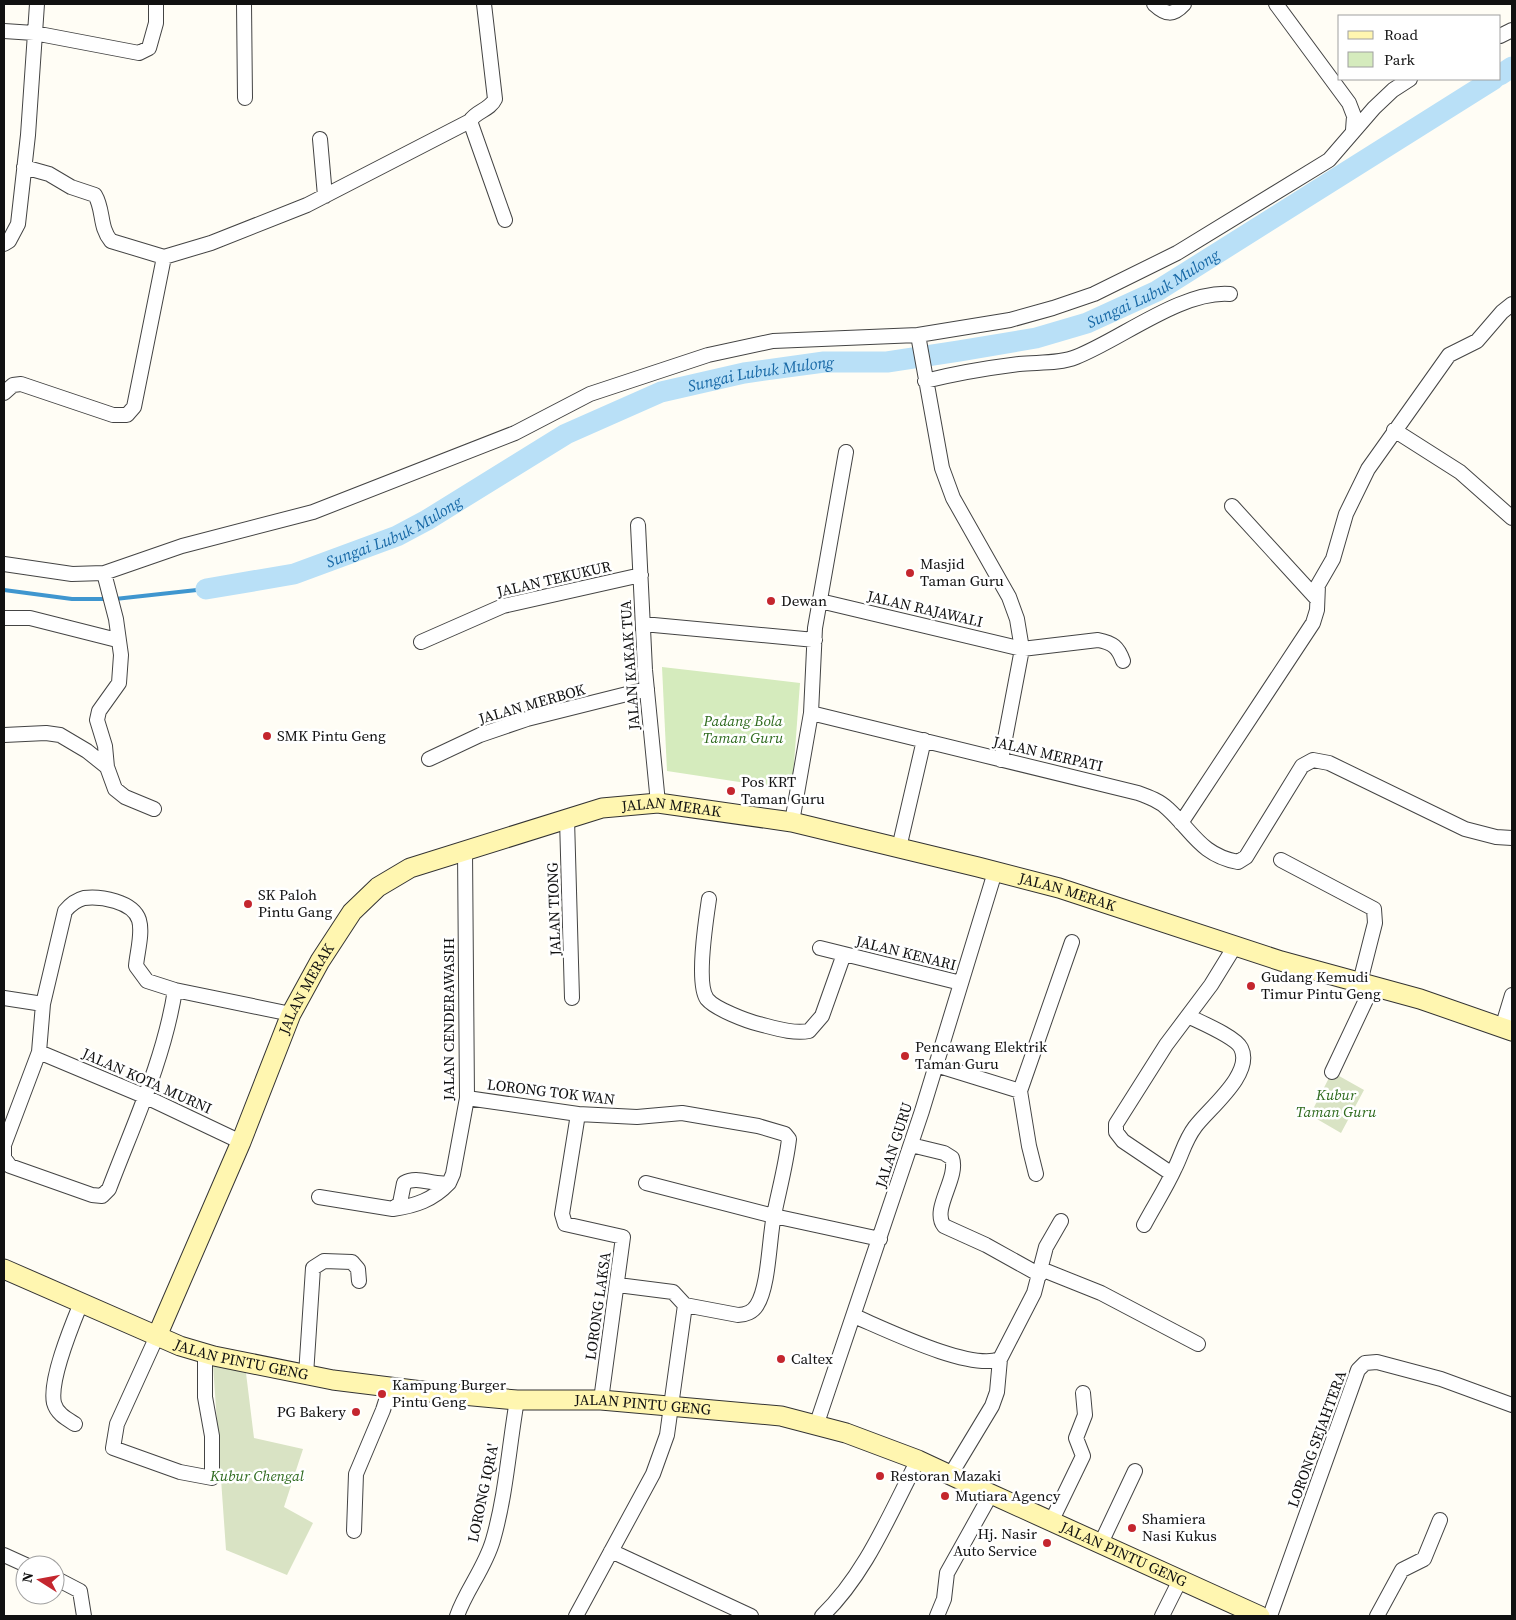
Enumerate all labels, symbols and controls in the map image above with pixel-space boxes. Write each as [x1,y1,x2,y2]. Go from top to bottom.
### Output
legend [1338,15,1501,80]
text: Road [1384,24,1418,45]
text: Park [1384,49,1416,70]
water label: Sungai Lubuk Mulong [1083,243,1225,333]
water label: Sungai Lubuk Mulong [685,351,835,397]
water label: Sungai Lubuk Mulong [323,489,467,572]
place label: Masjid Taman Guru [920,553,1004,591]
street label: JALAN TEKUKUR [494,555,613,602]
marker: Masjid Taman Guru [904,567,916,579]
street label: JALAN RAJAWALI [864,585,985,632]
place label: Dewan [781,590,827,611]
marker: Dewan [765,595,777,607]
street label: JALAN KAKAK TUA [614,600,645,731]
street label: JALAN MERBOK [475,678,588,729]
park label: Padang Bola Taman Guru [702,710,784,748]
place label: SMK Pintu Geng [277,725,386,746]
marker: SMK Pintu Geng [261,730,273,742]
street label: JALAN MERPATI [990,730,1105,776]
place label: Pos KRT Taman Guru [741,771,825,809]
marker: Pos KRT Taman Guru [725,785,737,797]
street label: JALAN MERAK [620,792,723,822]
street label: JALAN TIONG [541,862,566,957]
street label: JALAN MERAK [1016,867,1119,916]
place label: SK Paloh Pintu Gang [258,884,332,922]
marker: SK Paloh Pintu Gang [242,898,254,910]
street label: JALAN KENARI [853,930,958,975]
street label: JALAN CENDERAWASIH [438,937,459,1101]
street label: JALAN MERAK [273,939,339,1038]
place label: Gudang Kemudi Timur Pintu Geng [1261,966,1381,1004]
marker: Gudang Kemudi Timur Pintu Geng [1245,980,1257,992]
place label: Pencawang Elektrik Taman Guru [915,1036,1048,1074]
street label: JALAN KOTA MURNI [78,1042,215,1119]
marker: Pencawang Elektrik Taman Guru [899,1050,911,1062]
street label: LORONG TOK WAN [486,1073,616,1110]
park label: Kubur Taman Guru [1296,1084,1377,1122]
street label: JALAN GURU [869,1099,917,1191]
street label: LORONG LAKSA [580,1250,616,1361]
street label: JALAN PINTU GENG [170,1333,310,1385]
place label: Caltex [791,1348,833,1369]
marker: Caltex [775,1353,787,1365]
street label: LORONG SEJAHTERA [1282,1367,1351,1510]
place label: Kampung Burger Pintu Geng [392,1374,507,1412]
marker: Kampung Burger Pintu Geng [376,1388,388,1400]
street label: JALAN PINTU GENG [574,1389,712,1420]
place label: PG Bakery [277,1401,346,1422]
marker: PG Bakery [350,1406,362,1418]
street label: LORONG IQRA' [462,1441,503,1544]
park label: Kubur Chengal [209,1465,305,1486]
place label: Restoran Mazaki [890,1465,1001,1486]
marker: Restoran Mazaki [874,1470,886,1482]
place label: Mutiara Agency [955,1485,1061,1506]
marker: Mutiara Agency [939,1490,951,1502]
place label: Shamiera Nasi Kukus [1142,1508,1217,1546]
street label: JALAN PINTU GENG [1056,1515,1190,1592]
marker: Shamiera Nasi Kukus [1126,1522,1138,1534]
place label: Hj. Nasir Auto Service [953,1523,1038,1561]
marker: Hj. Nasir Auto Service [1041,1537,1053,1549]
north arrow [15,1555,65,1605]
text: N [16,1571,38,1584]

